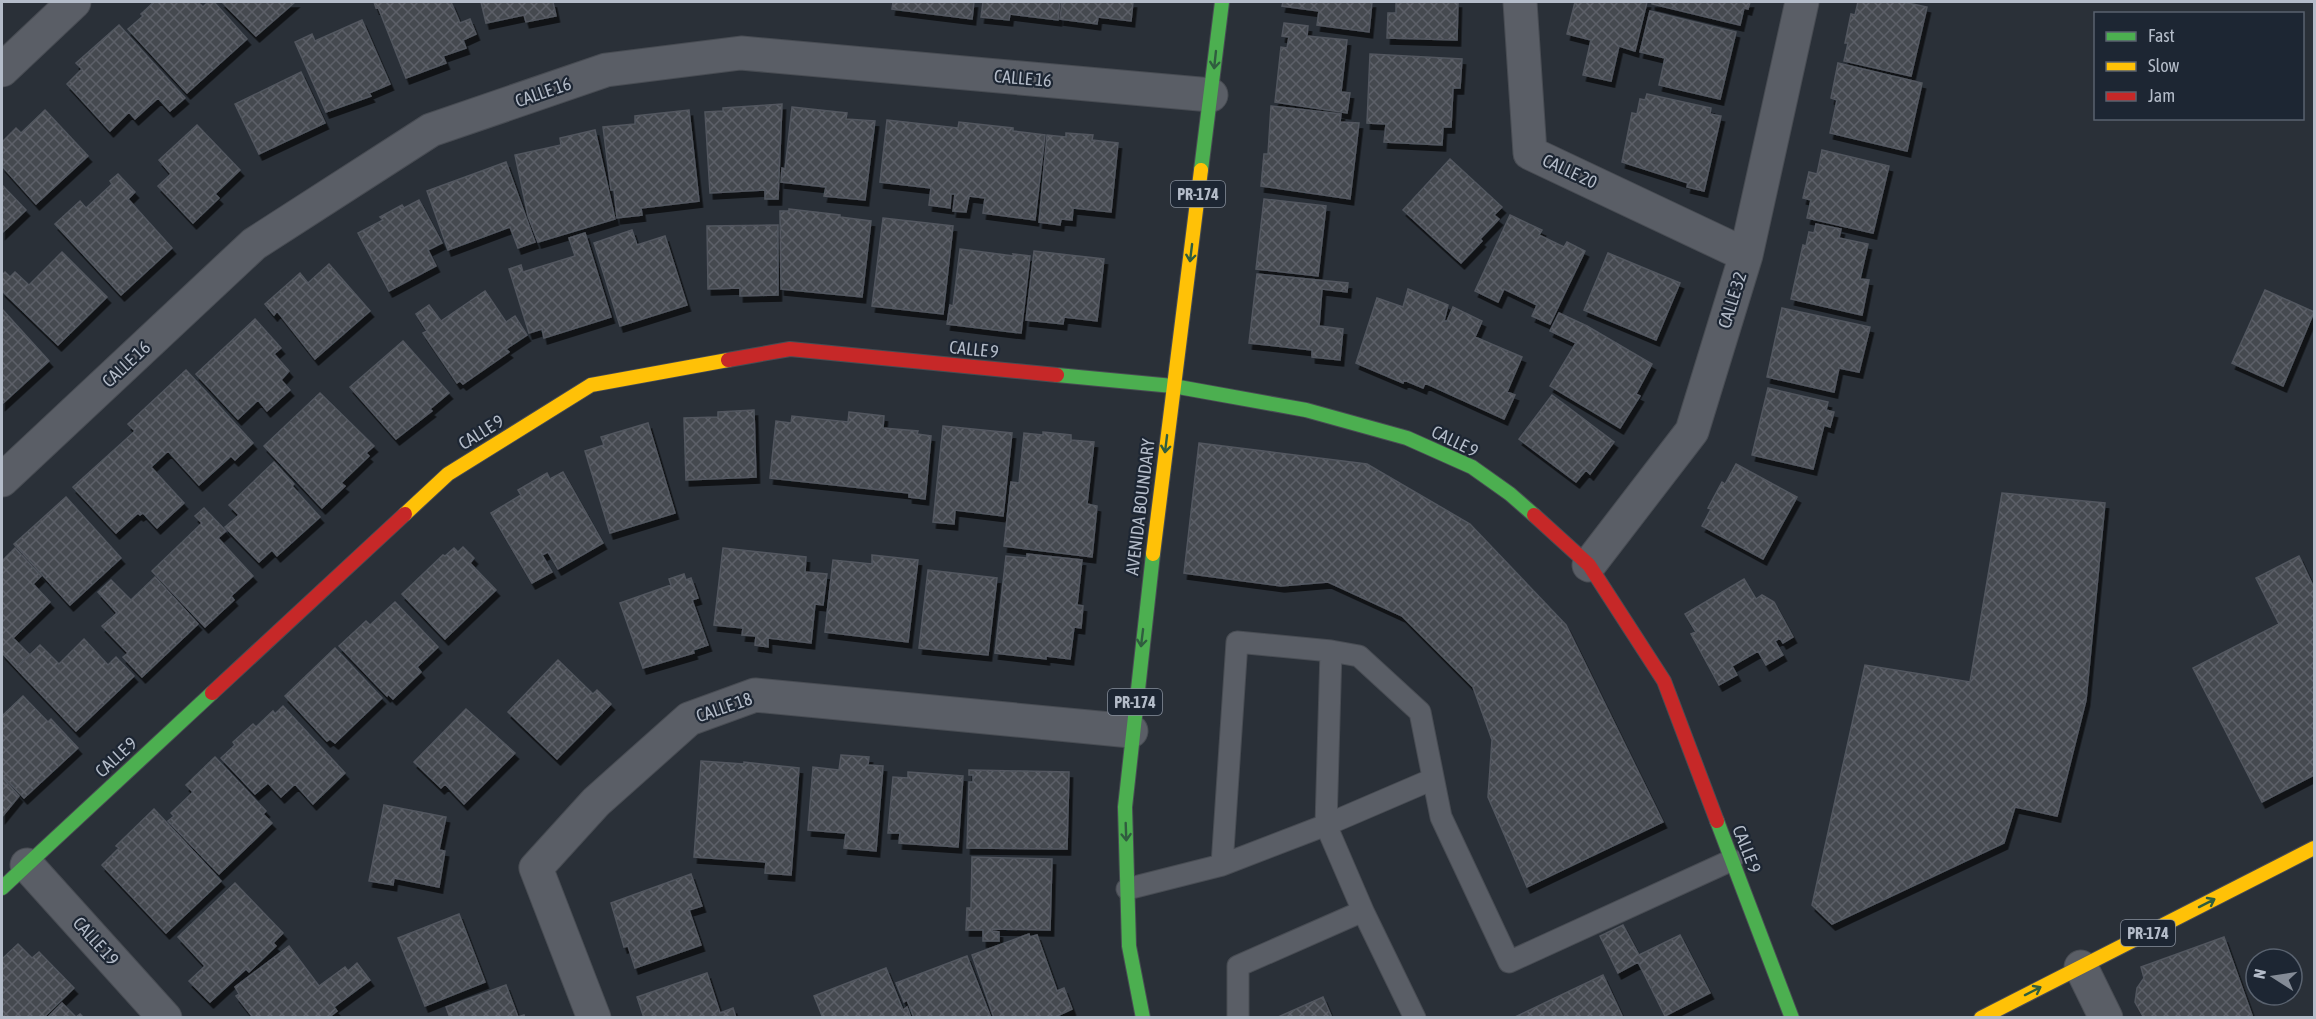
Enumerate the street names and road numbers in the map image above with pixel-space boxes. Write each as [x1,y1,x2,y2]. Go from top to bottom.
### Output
street label: CALLE 16 [993,65,1053,91]
street label: CALLE 16 [512,73,574,111]
street label: CALLE 20 [1539,149,1601,193]
road number: PR-174 [1171,181,1225,207]
street label: CALLE 32 [1713,269,1751,331]
street label: CALLE 9 [948,336,1000,362]
street label: CALLE 16 [98,337,154,391]
street label: CALLE 9 [454,410,508,454]
street label: CALLE 9 [1428,421,1482,461]
street label: AVENIDA BOUNDARY [1121,437,1159,577]
street label: CALLE 18 [693,688,755,726]
road number: PR-174 [1108,689,1162,715]
street label: CALLE 9 [91,732,141,782]
street label: CALLE 9 [1728,822,1766,876]
street label: CALLE 19 [69,912,123,970]
road number: PR-174 [2121,920,2175,946]

